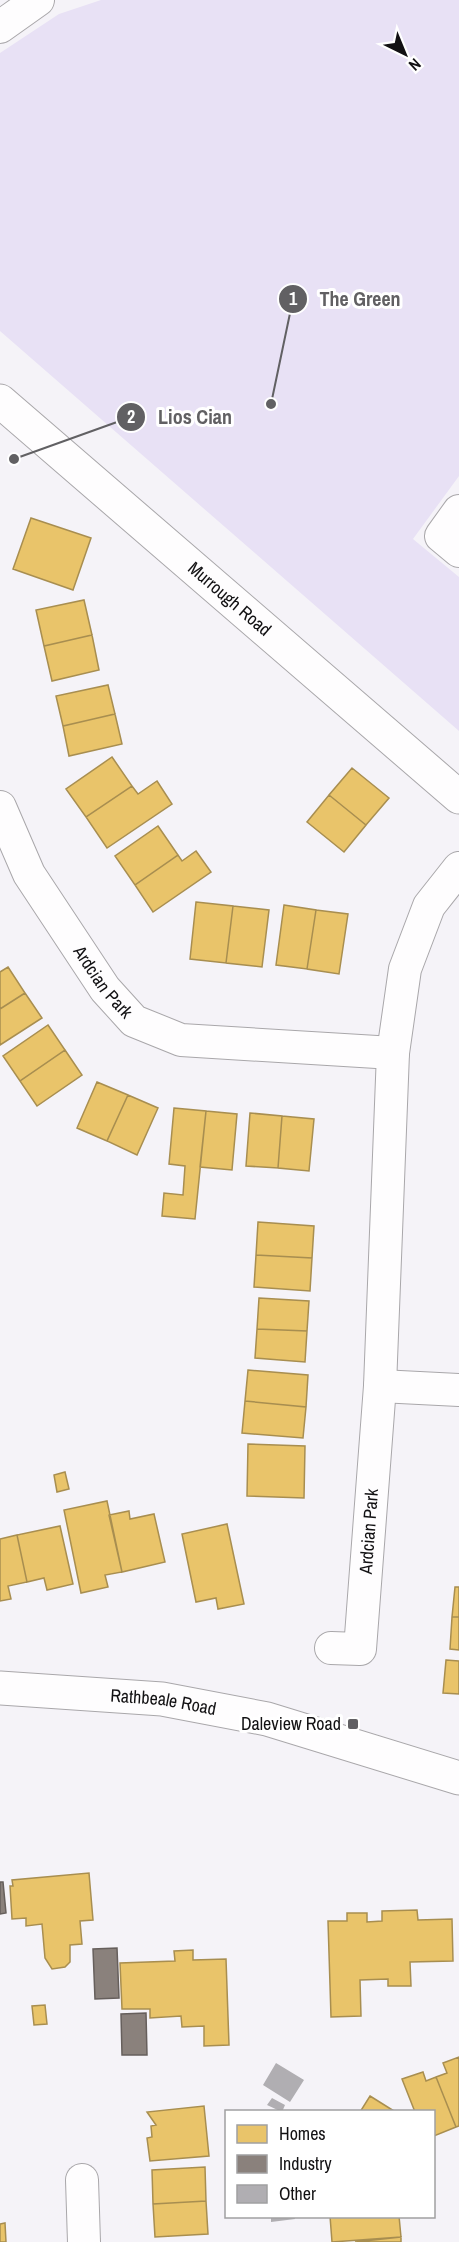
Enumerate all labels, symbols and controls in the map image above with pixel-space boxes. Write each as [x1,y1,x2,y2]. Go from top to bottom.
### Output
north arrow [375,24,435,84]
text: N [404,54,426,76]
callout: The Green [278,280,413,318]
text: The Green [319,285,401,312]
text: 1 [289,286,298,311]
callout: Lios Cian [116,398,244,436]
text: Lios Cian [158,403,232,430]
text: 2 [127,404,135,429]
street label: Murrough Road [183,556,277,642]
street label: Ardcian Park [67,940,139,1024]
street label: Ardcian Park [353,1487,384,1576]
street label: Rathbeale Road [110,1683,218,1721]
place label: Daleview Road [241,1711,341,1736]
marker: Daleview Road [346,1717,360,1731]
legend [225,2110,435,2218]
text: Homes [279,2121,326,2146]
text: Industry [279,2151,332,2176]
text: Other [279,2181,316,2206]

